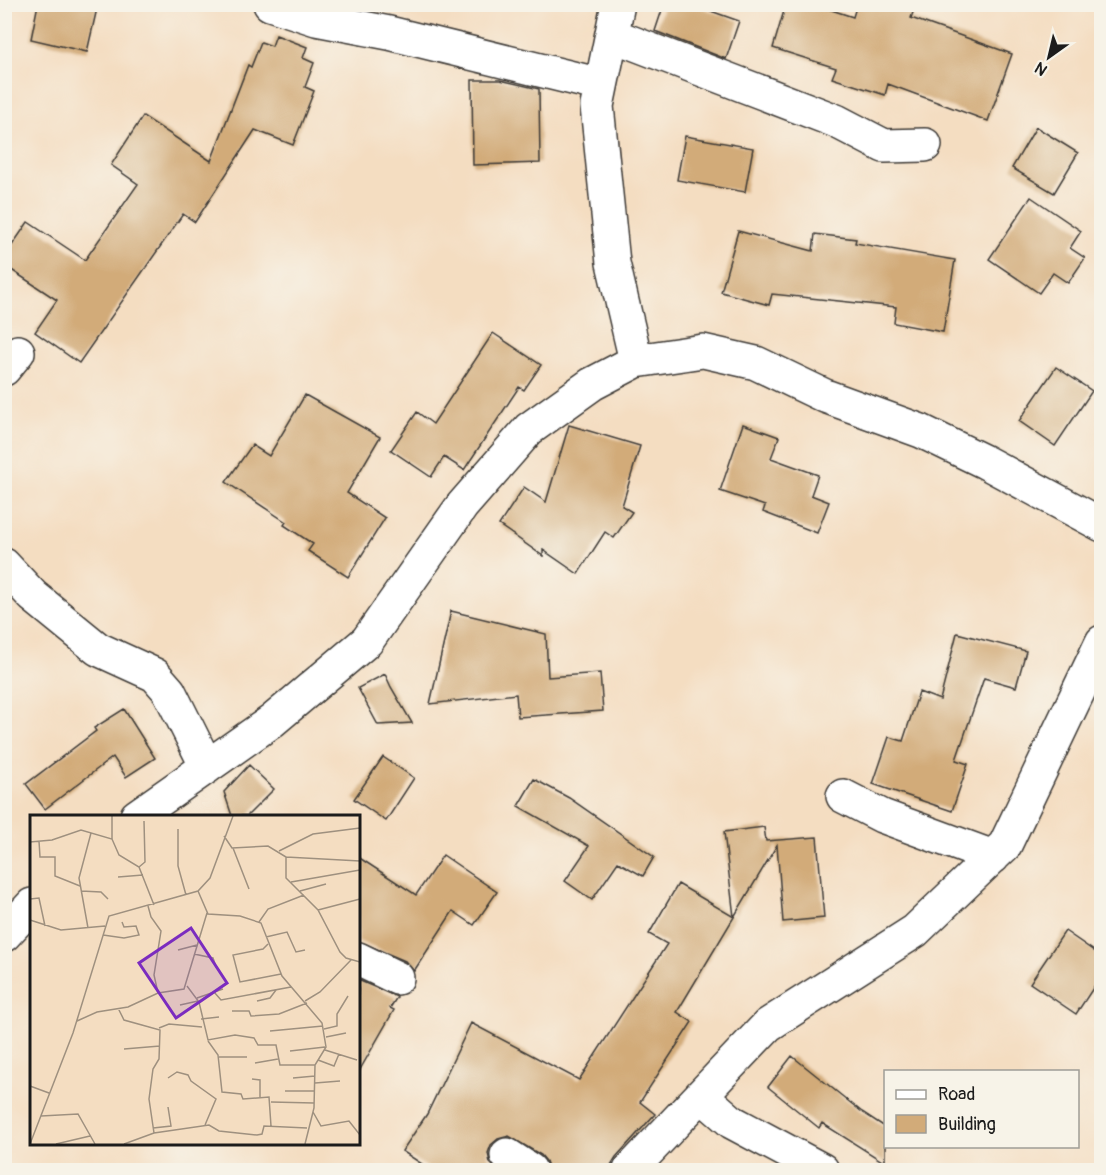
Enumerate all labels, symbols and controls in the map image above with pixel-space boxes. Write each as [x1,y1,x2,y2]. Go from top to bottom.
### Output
north arrow [1019,27,1079,87]
text: N [1031,57,1051,80]
inset map [30,815,360,1145]
legend [884,1070,1079,1148]
text: Road [938,1083,975,1106]
text: Building [938,1113,996,1136]

